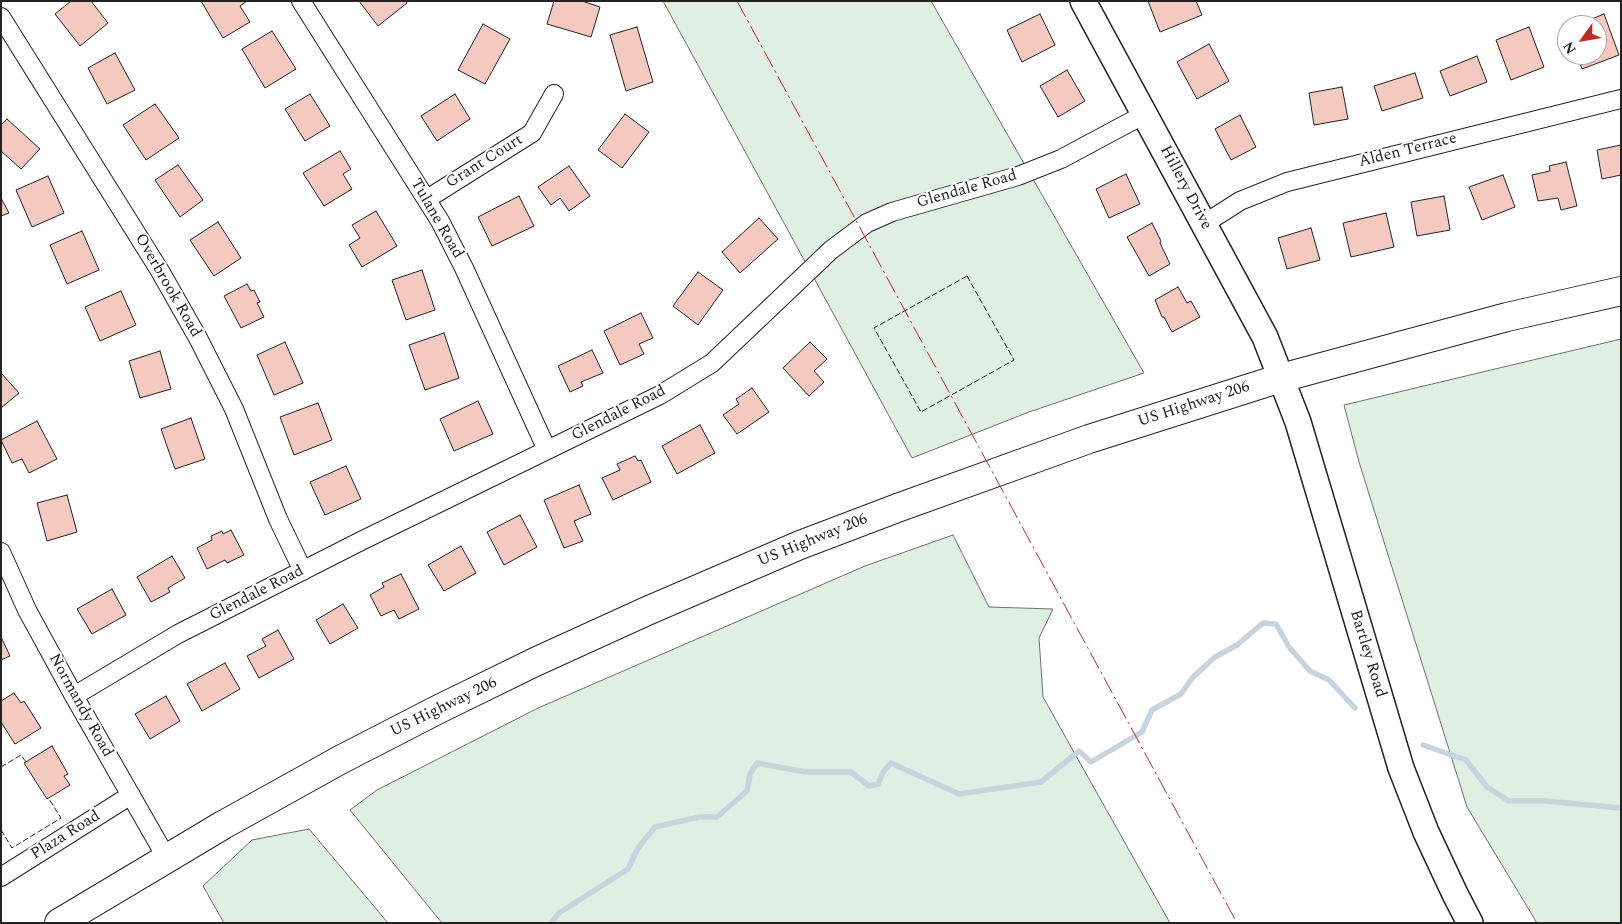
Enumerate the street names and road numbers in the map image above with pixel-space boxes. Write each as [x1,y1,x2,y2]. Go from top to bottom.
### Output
street label: Alden Terrace [1357,130,1459,172]
street label: Grant Court [443,131,527,193]
street label: Hillery Drive [1155,143,1215,233]
street label: Glendale Road [915,167,1019,213]
street label: Tulane Road [405,176,467,262]
street label: Overbrook Road [130,231,204,341]
street label: US Highway 206 [1136,378,1252,432]
street label: Glendale Road [569,382,669,446]
street label: US Highway 206 [755,510,871,572]
street label: Glendale Road [207,562,307,626]
street label: Bartley Road [1345,608,1389,700]
street label: Normandy Road [44,651,116,761]
street label: US Highway 206 [387,674,501,742]
street label: Plaza Road [28,807,104,865]

